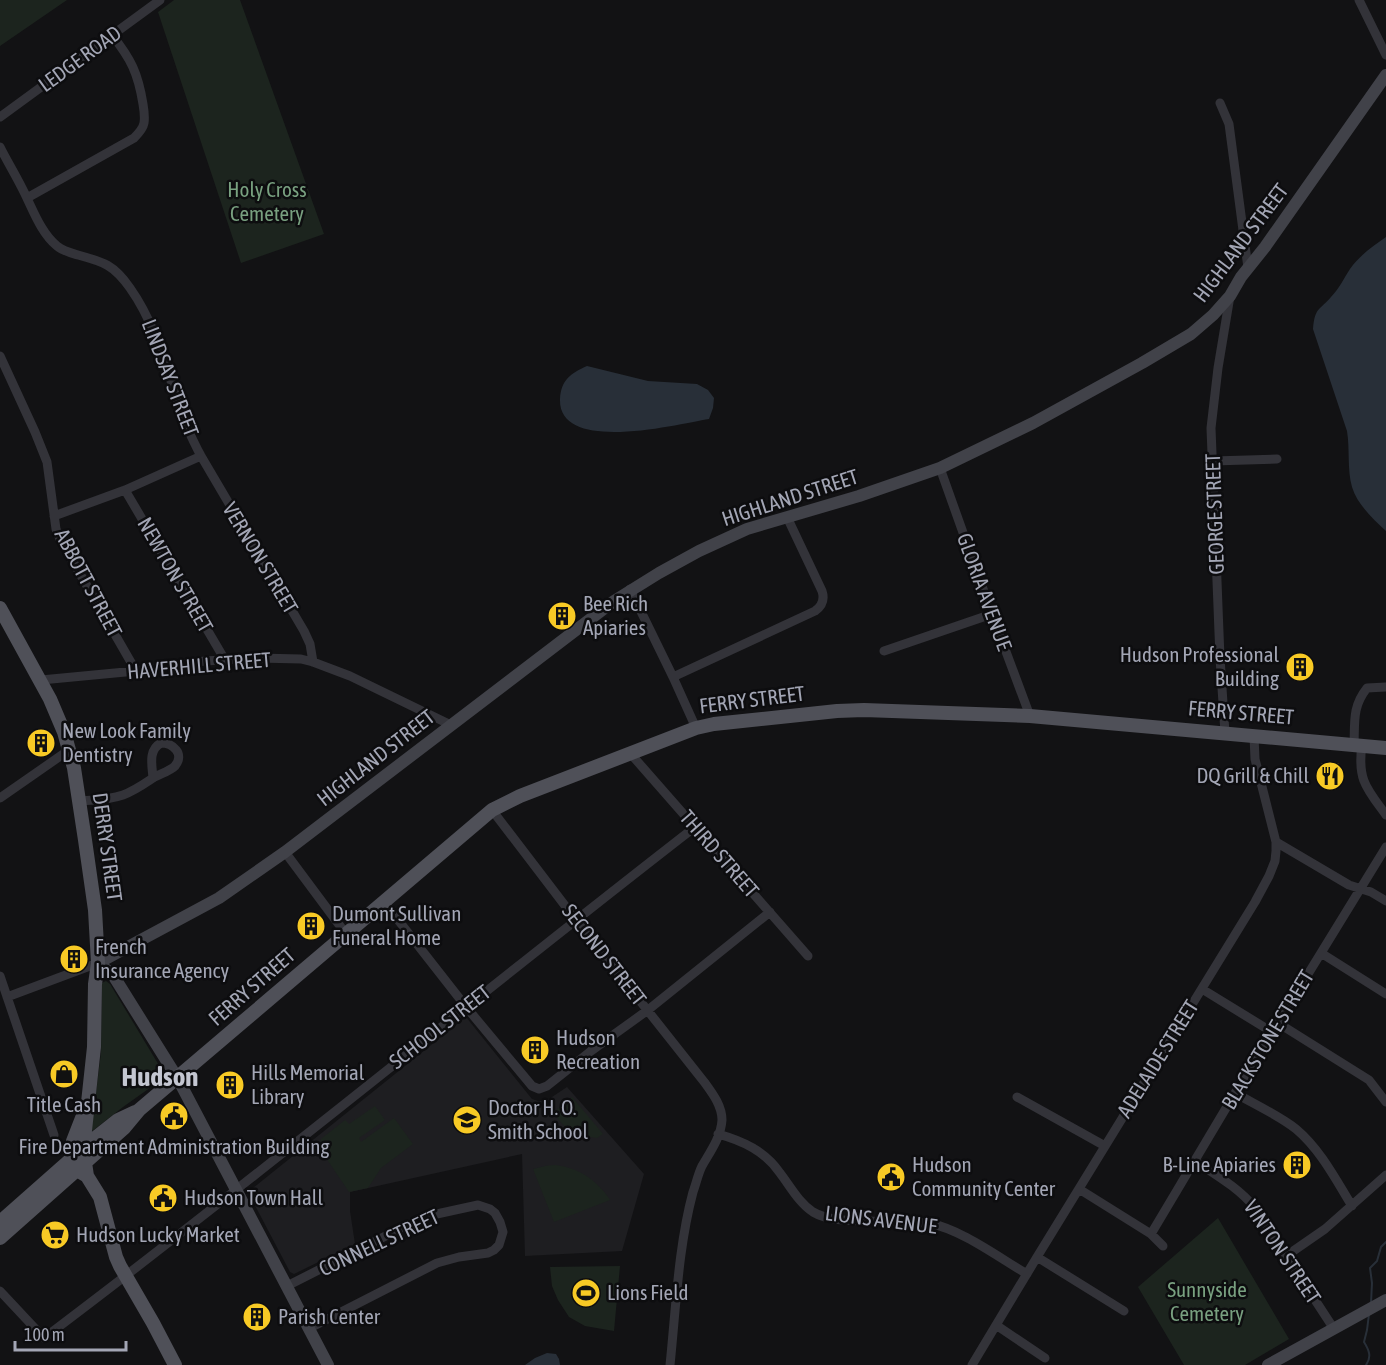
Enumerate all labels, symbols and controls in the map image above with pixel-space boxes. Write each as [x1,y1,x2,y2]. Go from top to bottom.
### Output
street label: LEDGE ROAD [33,20,125,96]
park label: Holy Cross Cemetery [227,177,307,225]
street label: HIGHLAND STREET [1188,178,1293,306]
street label: LINDSAY STREET [138,316,204,440]
street label: GEORGE STREET [1200,453,1228,575]
street label: HIGHLAND STREET [718,464,861,530]
street label: VERNON STREET [218,498,303,617]
street label: NEWTON STREET [133,513,218,636]
street label: ABBOTT STREET [50,524,127,641]
street label: GLORIA AVENUE [953,530,1017,654]
place label: Bee Rich Apiaries [583,591,648,639]
building icon: Bee Rich Apiaries [546,600,578,632]
place label: Hudson Professional Building [1120,642,1279,690]
street label: HAVERHILL STREET [126,647,272,683]
building icon: Hudson Professional Building [1284,651,1316,683]
street label: FERRY STREET [698,681,806,717]
street label: FERRY STREET [1187,695,1295,729]
street label: HIGHLAND STREET [312,704,439,810]
place label: New Look Family Dentistry [62,718,191,766]
building icon: New Look Family Dentistry [25,727,57,759]
restaurant icon: DQ Grill & Chill [1314,760,1346,792]
place label: DQ Grill & Chill [1197,763,1309,787]
street label: DERRY STREET [88,791,127,903]
street label: THIRD STREET [675,805,764,902]
street label: SECOND STREET [558,899,652,1010]
place label: Dumont Sullivan Funeral Home [332,901,461,949]
building icon: Dumont Sullivan Funeral Home [295,910,327,942]
place label: French Insurance Agency [95,934,229,982]
street label: FERRY STREET [203,942,299,1030]
building icon: French Insurance Agency [58,943,90,975]
street label: BLACKSTONE STREET [1216,966,1318,1113]
street label: SCHOOL STREET [384,979,495,1073]
street label: ADELAIDE STREET [1111,995,1203,1122]
place label: Hudson Recreation [556,1025,640,1073]
building icon: Hudson Recreation [519,1034,551,1066]
shop icon: Title Cash [48,1058,80,1090]
place label: Hills Memorial Library [251,1060,365,1108]
district label: Hudson [122,1061,198,1092]
building icon: Hills Memorial Library [214,1069,246,1101]
place label: Title Cash [27,1092,101,1116]
place label: Doctor H. O. Smith School [488,1095,588,1143]
public building icon: Fire Department Administration Building [158,1100,190,1132]
school or university icon: Doctor H. O. Smith School [451,1104,483,1136]
place label: Fire Department Administration Building [18,1134,330,1158]
building icon: B-Line Apiaries [1281,1149,1313,1181]
place label: Hudson Community Center [912,1152,1056,1200]
place label: B-Line Apiaries [1162,1152,1276,1176]
public building icon: Hudson Community Center [875,1161,907,1193]
public building icon: Hudson Town Hall [147,1182,179,1214]
place label: Hudson Town Hall [184,1185,323,1209]
street label: VINTON STREET [1239,1195,1326,1308]
street label: LIONS AVENUE [824,1200,939,1238]
street label: CONNELL STREET [315,1204,442,1280]
supermarket icon: Hudson Lucky Market [39,1219,71,1251]
place label: Hudson Lucky Market [76,1222,240,1246]
sports icon: Lions Field [570,1277,602,1309]
park label: Sunnyside Cemetery [1167,1277,1247,1325]
place label: Lions Field [607,1280,688,1304]
building icon: Parish Center [241,1301,273,1333]
place label: Parish Center [278,1304,381,1328]
scale bar [15,1314,126,1352]
text: 100 m [24,1324,65,1345]

